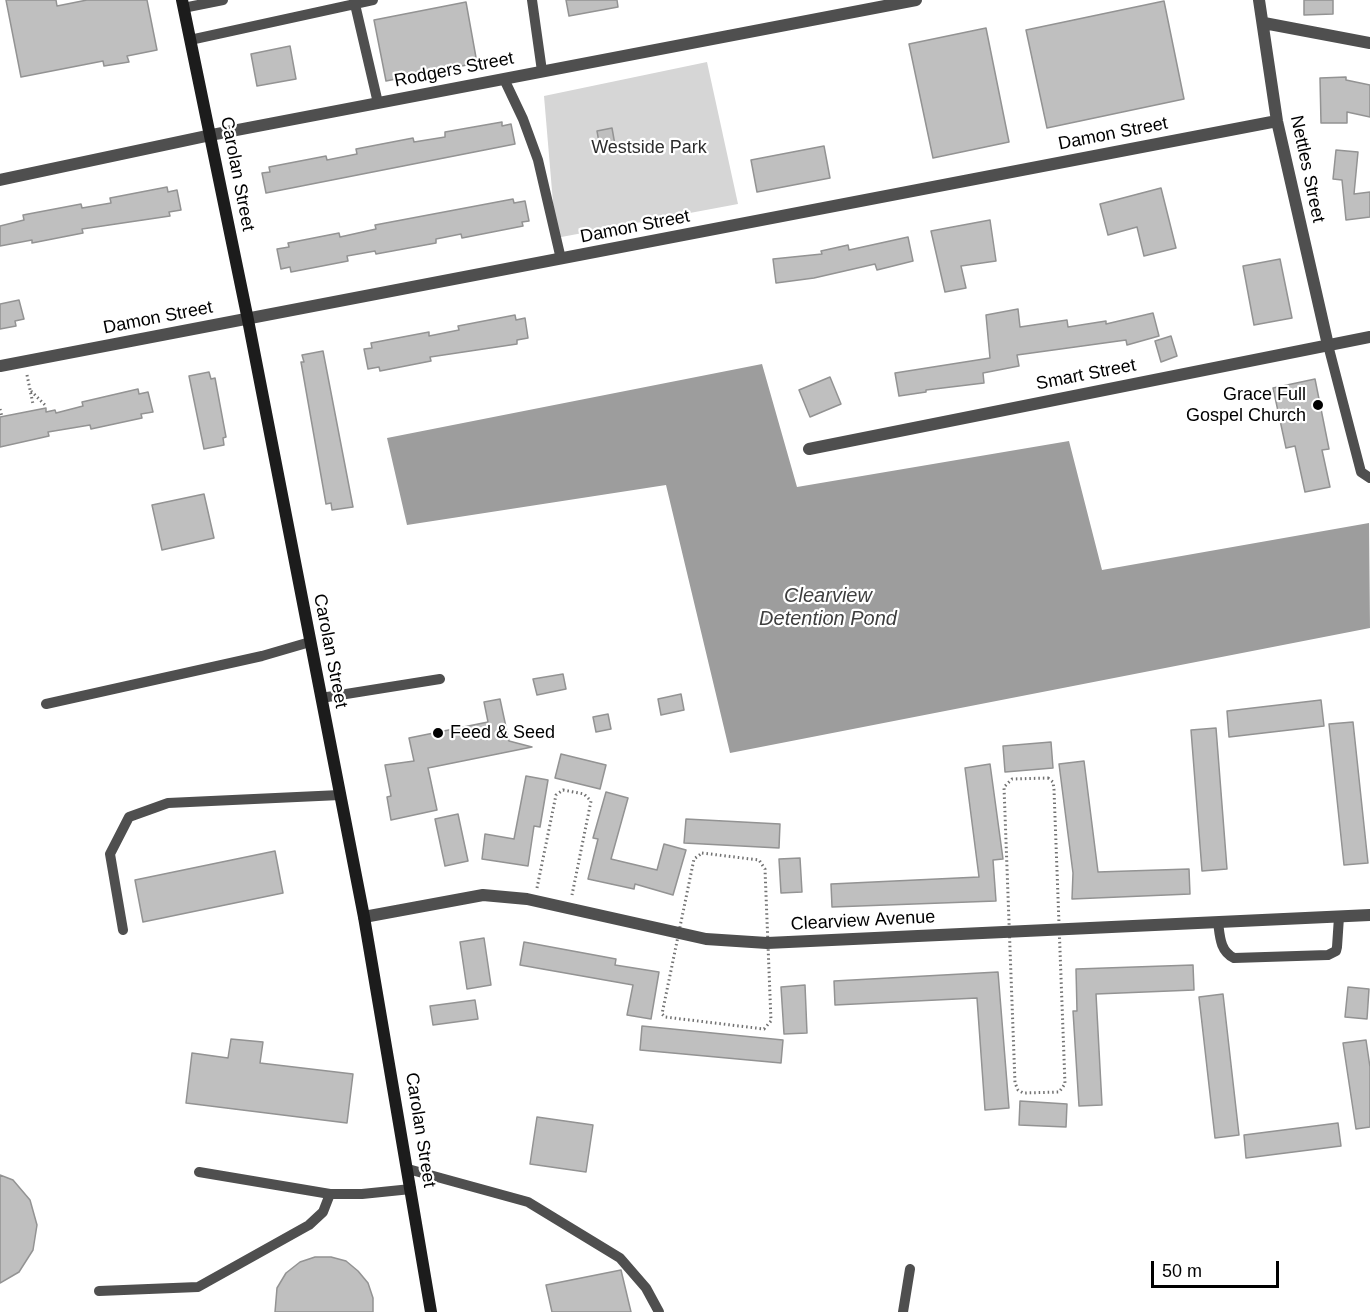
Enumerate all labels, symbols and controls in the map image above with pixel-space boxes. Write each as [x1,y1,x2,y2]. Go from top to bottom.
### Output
street label: Rodgers Street [393,48,515,92]
street label: Damon Street [1056,113,1170,155]
street label: Nettles Street [1285,113,1329,225]
street label: Carolan Street [215,115,259,233]
park label: Westside Park [591,137,707,159]
street label: Damon Street [578,206,692,248]
street label: Damon Street [101,297,215,339]
street label: Smart Street [1034,355,1138,395]
place label: Grace Full Gospel Church [1186,384,1306,426]
marker: Grace Full Gospel Church [1311,398,1325,412]
water label: Clearview Detention Pond [759,584,897,631]
street label: Carolan Street [308,592,352,710]
place label: Feed & Seed [450,722,555,744]
marker: Feed & Seed [431,726,445,740]
street label: Clearview Avenue [790,906,936,936]
street label: Carolan Street [400,1071,440,1189]
scale bar [1154,1249,1282,1287]
text: 50 m [1162,1261,1202,1281]

